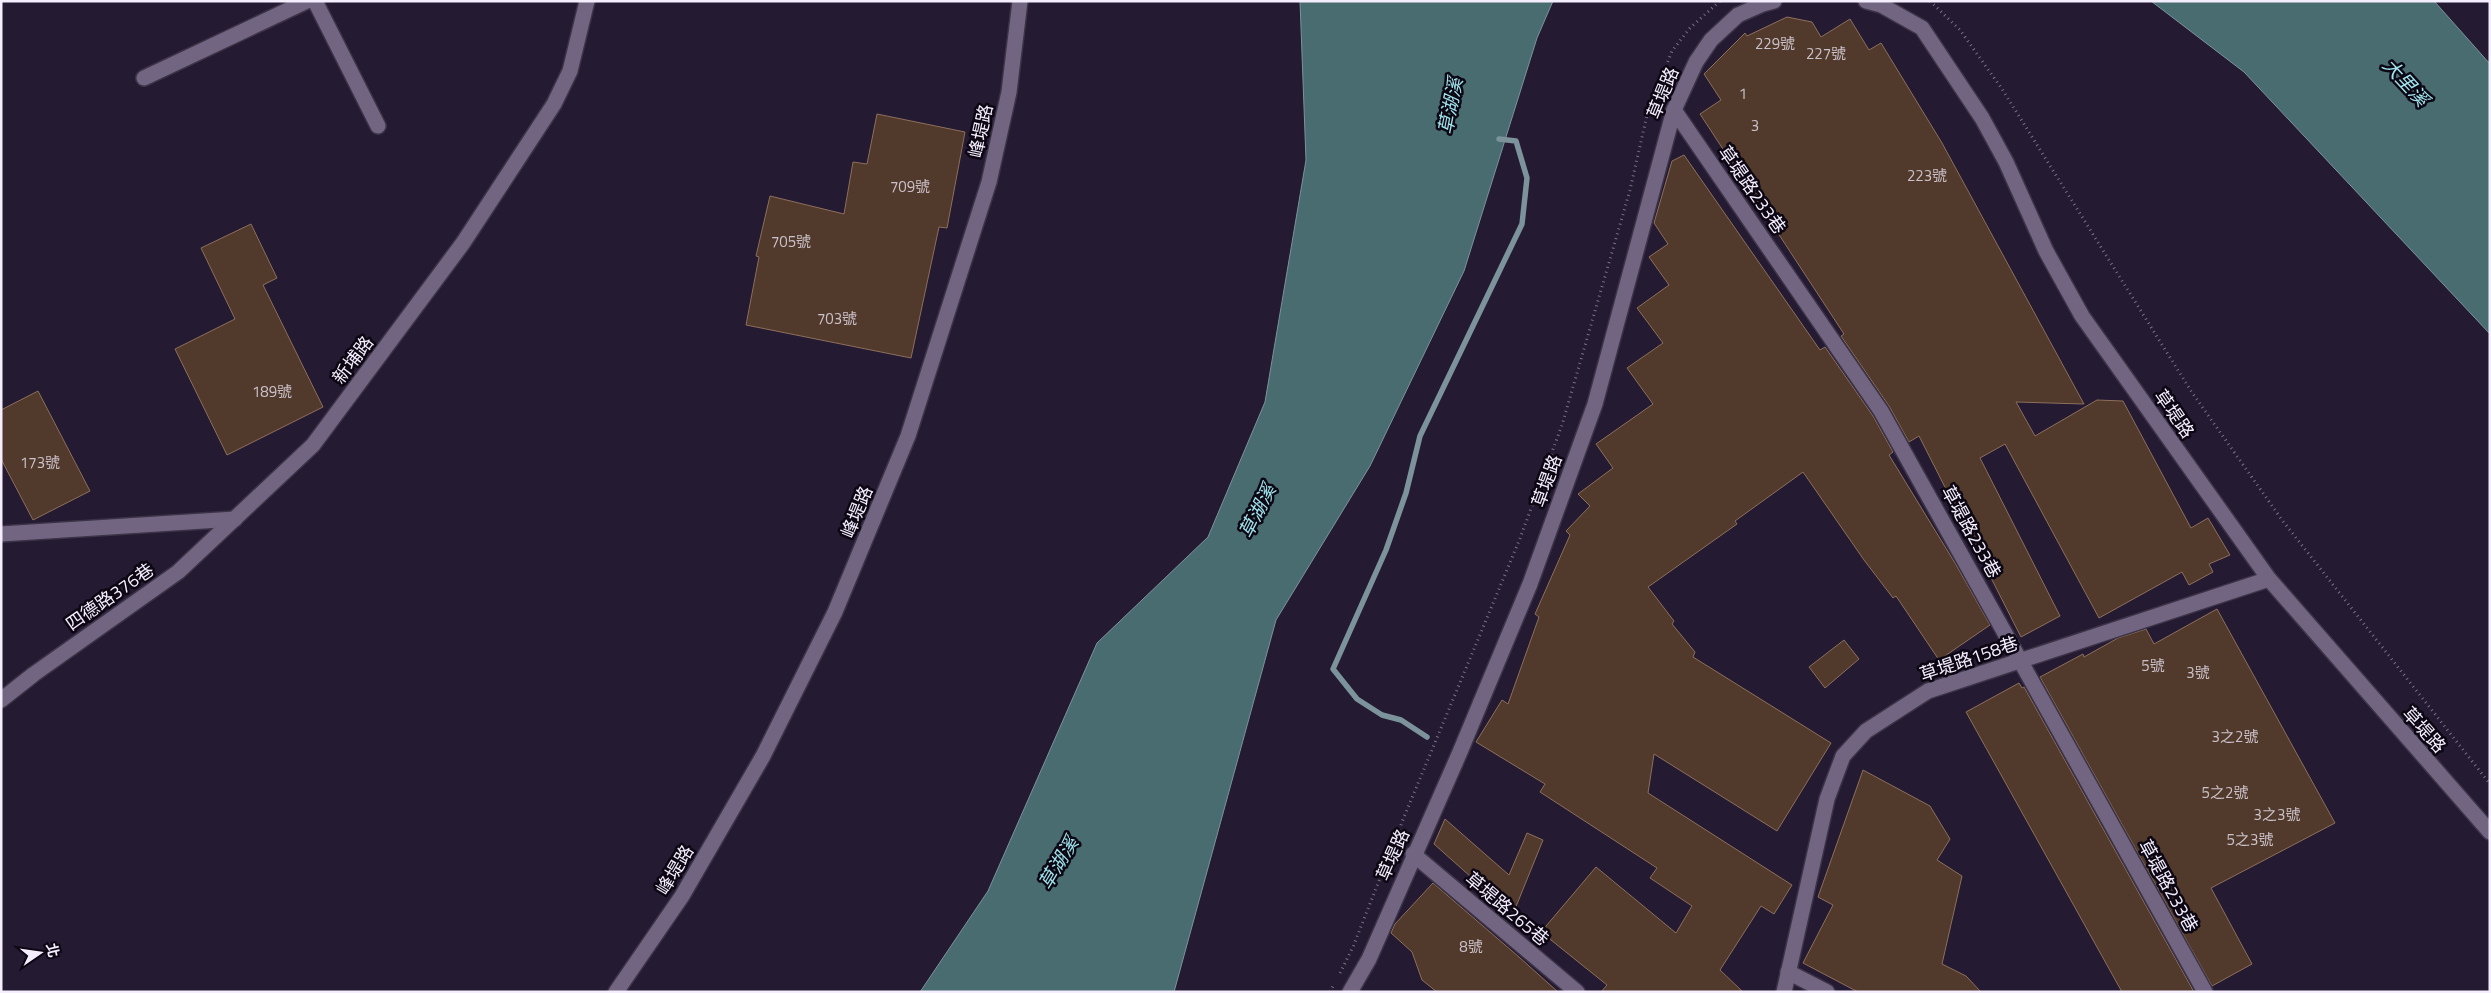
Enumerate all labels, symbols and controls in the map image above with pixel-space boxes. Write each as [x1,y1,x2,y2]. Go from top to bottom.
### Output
house number: 229號 [1755,32,1795,55]
house number: 227號 [1806,42,1846,65]
water label: 大里溪 [2376,51,2438,115]
street label: 草堤路 [1640,63,1685,123]
water label: 草湖溪 [1430,72,1470,137]
house number: 1 [1739,82,1747,105]
street label: 峰堤路 [962,102,999,160]
house number: 3 [1751,114,1759,137]
street label: 草堤路233巷 [1712,140,1793,239]
house number: 223號 [1907,164,1947,187]
house number: 709號 [890,175,930,198]
house number: 705號 [771,230,811,253]
house number: 703號 [817,307,857,330]
street label: 新埔路 [326,330,380,389]
house number: 189號 [252,380,292,403]
street label: 草堤路 [2148,384,2201,444]
house number: 173號 [20,451,60,474]
street label: 草堤路 [1525,451,1568,511]
water label: 草湖溪 [1231,476,1284,543]
street label: 草堤路233巷 [1935,480,2008,583]
street label: 峰堤路 [834,482,879,542]
street label: 四德路376巷 [60,556,159,637]
street label: 草堤路158巷 [1916,629,2022,688]
house number: 5號 [2141,654,2165,677]
house number: 3號 [2186,661,2210,684]
street label: 草堤路 [2396,701,2452,759]
house number: 3之2號 [2212,725,2258,748]
house number: 5之2號 [2202,781,2248,804]
house number: 3之3號 [2254,803,2300,826]
street label: 草堤路 [1369,825,1416,885]
water label: 草湖溪 [1030,828,1086,895]
house number: 5之3號 [2227,828,2273,851]
street label: 草堤路233巷 [2132,834,2205,937]
street label: 峰堤路 [649,840,700,900]
street label: 草堤路265巷 [1459,865,1555,952]
north arrow [15,928,65,978]
house number: 8號 [1459,935,1483,958]
text: 北 [41,941,65,959]

